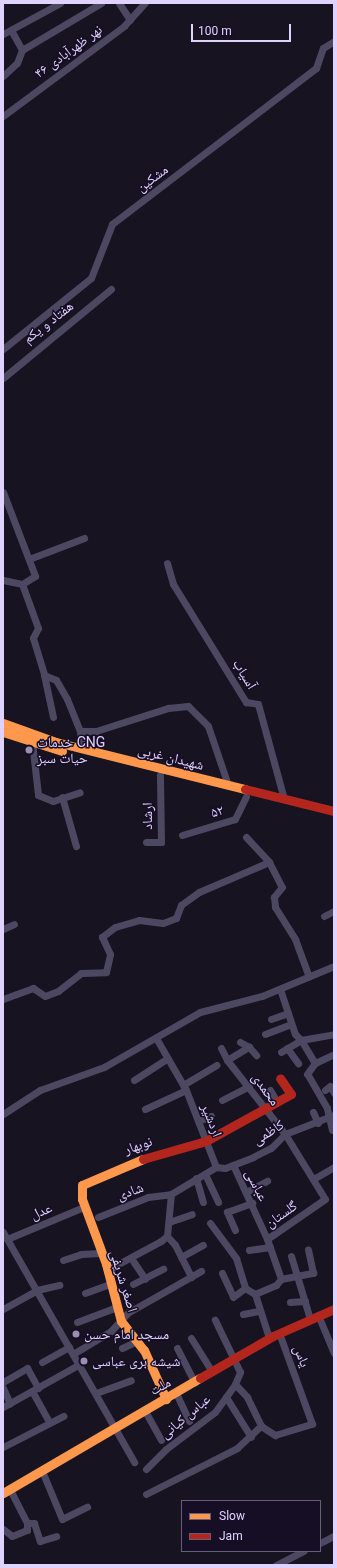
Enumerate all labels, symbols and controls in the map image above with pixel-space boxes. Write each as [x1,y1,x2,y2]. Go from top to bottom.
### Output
scale bar [193,16,293,42]
street label: نهر ظهرآبادی ۴۶ [31,21,105,81]
text: 100 m [198,24,232,38]
street label: مشکین [133,161,171,195]
street label: هفتاد و یکم [20,297,76,347]
street label: آسیاب [230,656,260,692]
place label: خدمات CNG حیات سبز [37,734,105,766]
street label: شهیدان غربی [136,741,206,773]
marker: خدمات CNG حیات سبز [24,745,34,755]
street label: ۵۲ [209,801,225,821]
street label: ارشاد [139,802,155,830]
street label: محمدی [248,1069,284,1109]
street label: اردشیر [198,1101,226,1139]
street label: کاظمی [249,1116,287,1148]
street label: نوبهار [122,1132,154,1158]
street label: عباسی [242,1166,272,1204]
street label: شادی [114,1178,146,1204]
street label: گلستان [262,1197,300,1231]
street label: عدل [28,1199,54,1223]
street label: اصغر شریفی [107,1248,141,1314]
place label: مسجد امام حسن [84,1326,169,1342]
marker: مسجد امام حسن [71,1329,81,1339]
street label: یاس [290,1342,314,1370]
place label: شیشه بری عباسی [92,1353,180,1369]
marker: شیشه بری عباسی [79,1356,89,1366]
street label: ملت [147,1373,173,1399]
street label: عباس کیانی [157,1390,213,1442]
legend [181,1500,321,1552]
text: Slow [219,1509,245,1523]
text: Jam [219,1529,243,1543]

